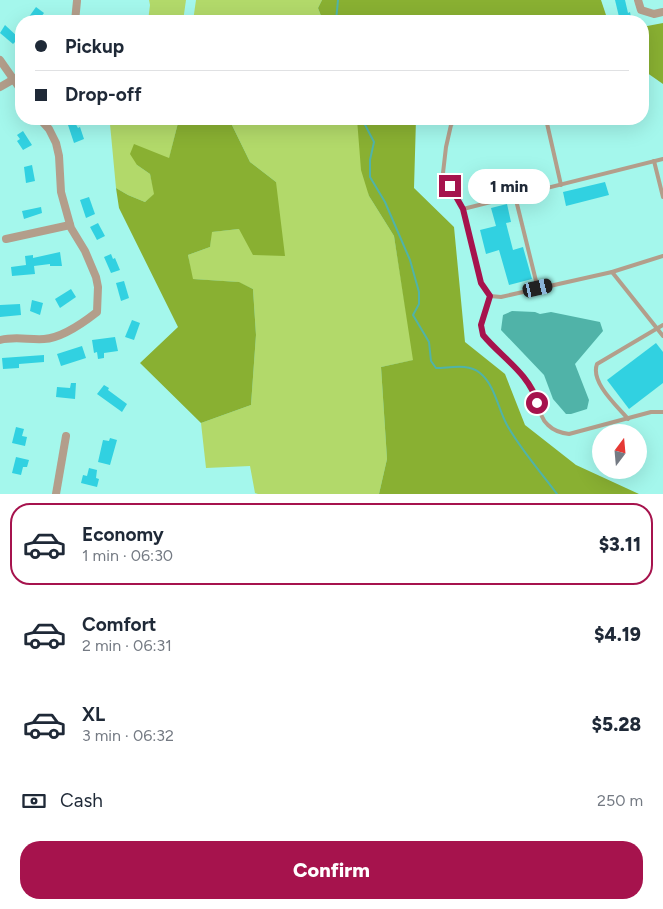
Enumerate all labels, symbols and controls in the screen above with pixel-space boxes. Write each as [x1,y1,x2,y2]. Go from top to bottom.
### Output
text: Pickup [65,35,124,58]
text: Drop-off [65,83,142,106]
callout: 1 min [468,168,550,204]
route end [439,175,461,197]
text: 1 min [490,177,528,196]
car [521,277,554,299]
route start [526,392,548,414]
north arrow [592,424,648,479]
map controls [592,424,647,479]
icon: car [22,522,67,567]
text: Economy [82,523,164,546]
text: $3.11 [599,533,641,556]
text: 1 min · 06:30 [82,546,173,565]
icon: car [22,612,67,657]
text: Comfort [82,613,157,636]
text: $4.19 [594,623,641,646]
text: 2 min · 06:31 [82,636,172,655]
icon: car [22,702,67,747]
text: XL [82,703,105,726]
text: $5.28 [592,713,641,736]
text: 3 min · 06:32 [82,726,174,745]
icon: cash [20,787,48,815]
text: Cash [60,789,103,812]
text: 250 m [597,791,643,810]
button: Confirm [20,841,643,899]

